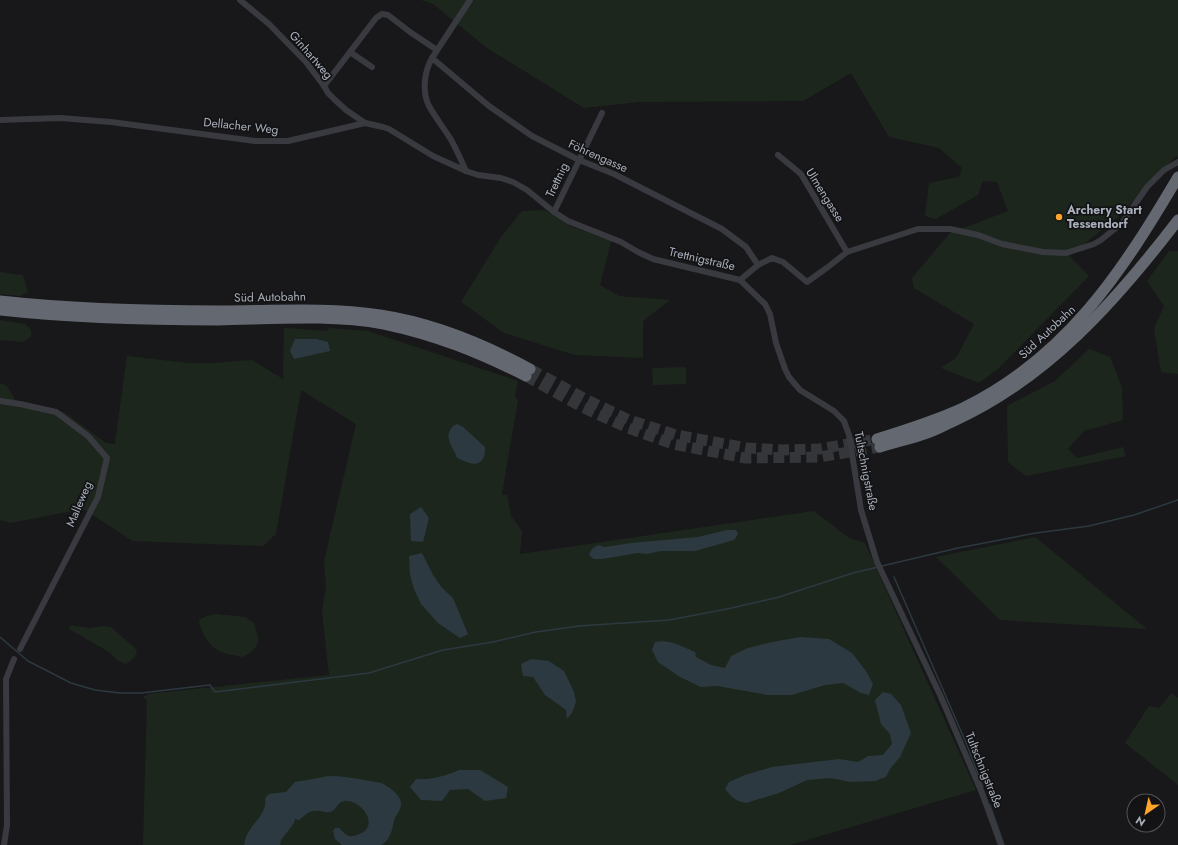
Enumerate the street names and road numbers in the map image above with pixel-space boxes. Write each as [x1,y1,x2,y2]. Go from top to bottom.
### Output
street label: Ginhartweg [285,27,337,83]
street label: Dellacher Weg [203,113,279,139]
street label: Föhrengasse [565,135,631,177]
street label: Trettnig [541,160,573,200]
street label: Ulmengasse [801,165,849,225]
street label: Trettnigstraße [667,243,737,275]
street label: Süd Autobahn [234,287,306,307]
street label: Süd Autobahn [1015,301,1079,363]
street label: Tultschnigstraße [850,430,882,512]
street label: Malleweg [61,478,97,530]
street label: Tultschnigstraße [961,729,1007,811]

